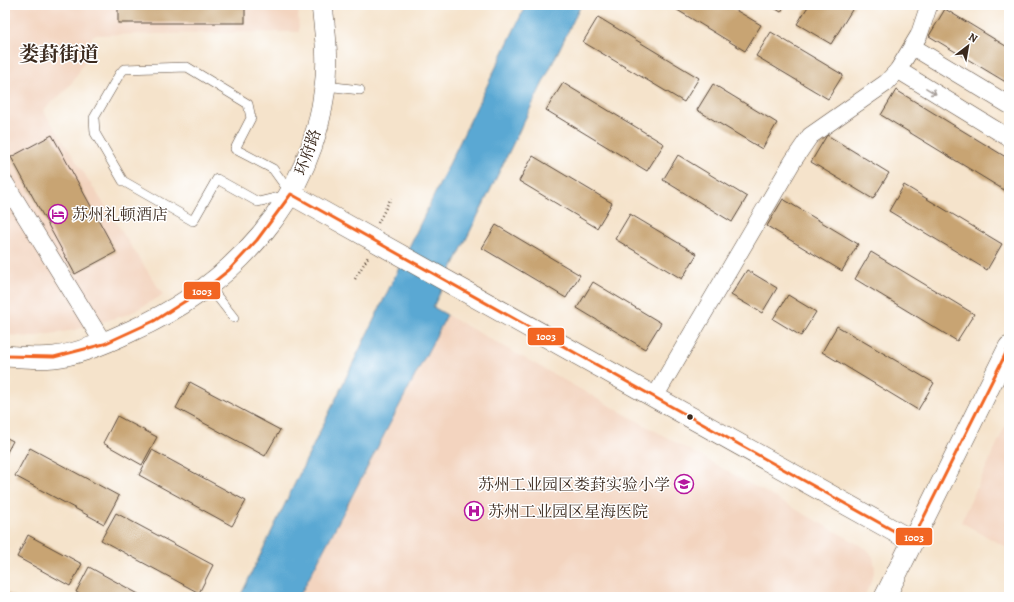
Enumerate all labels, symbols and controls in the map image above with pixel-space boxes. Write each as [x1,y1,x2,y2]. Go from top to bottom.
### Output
north arrow [948,26,988,66]
text: N [966,29,980,46]
district label: 娄葑街道 [19,41,99,68]
one-way arrow [926,86,937,95]
street label: 环府路 [289,126,326,179]
hotel icon: 苏州礼顿酒店 [47,203,69,225]
place label: 苏州礼顿酒店 [72,204,168,226]
line badge: 1003 [183,281,221,300]
text: 1003 [192,284,212,299]
line badge: 1003 [527,327,565,346]
text: 1003 [536,329,556,344]
unlabelled marker [685,412,695,422]
school or university icon: 苏州工业园区娄葑实验小学 [673,473,695,495]
place label: 苏州工业园区娄葑实验小学 [478,474,670,496]
hospital icon: 苏州工业园区星海医院 [463,500,485,522]
place label: 苏州工业园区星海医院 [488,501,648,523]
line badge: 1003 [895,527,933,546]
text: 1003 [904,530,924,545]

